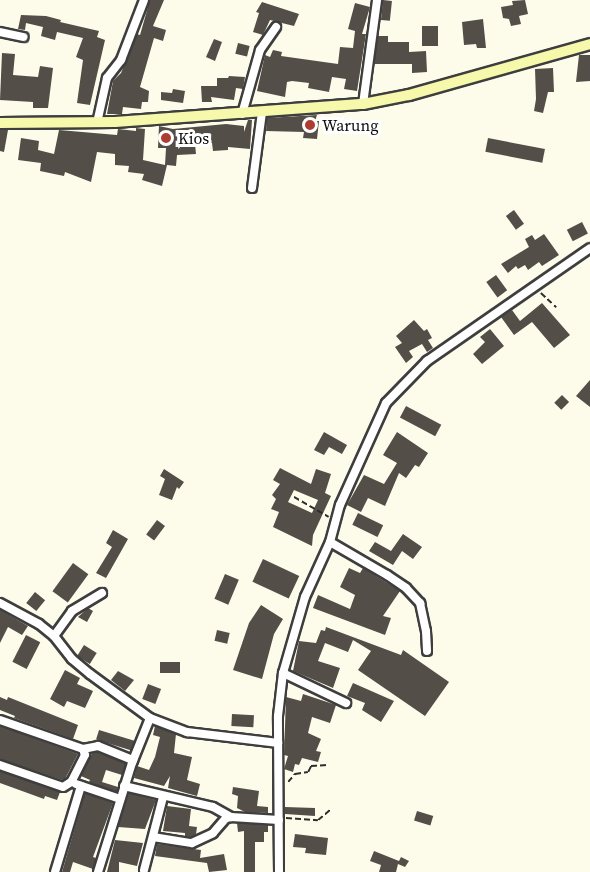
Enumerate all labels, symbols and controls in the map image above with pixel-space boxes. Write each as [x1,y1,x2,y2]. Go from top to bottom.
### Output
place label: Warung [322,115,378,135]
marker: Warung [303,118,317,132]
place label: Kios [178,128,209,148]
marker: Kios [159,131,173,145]

